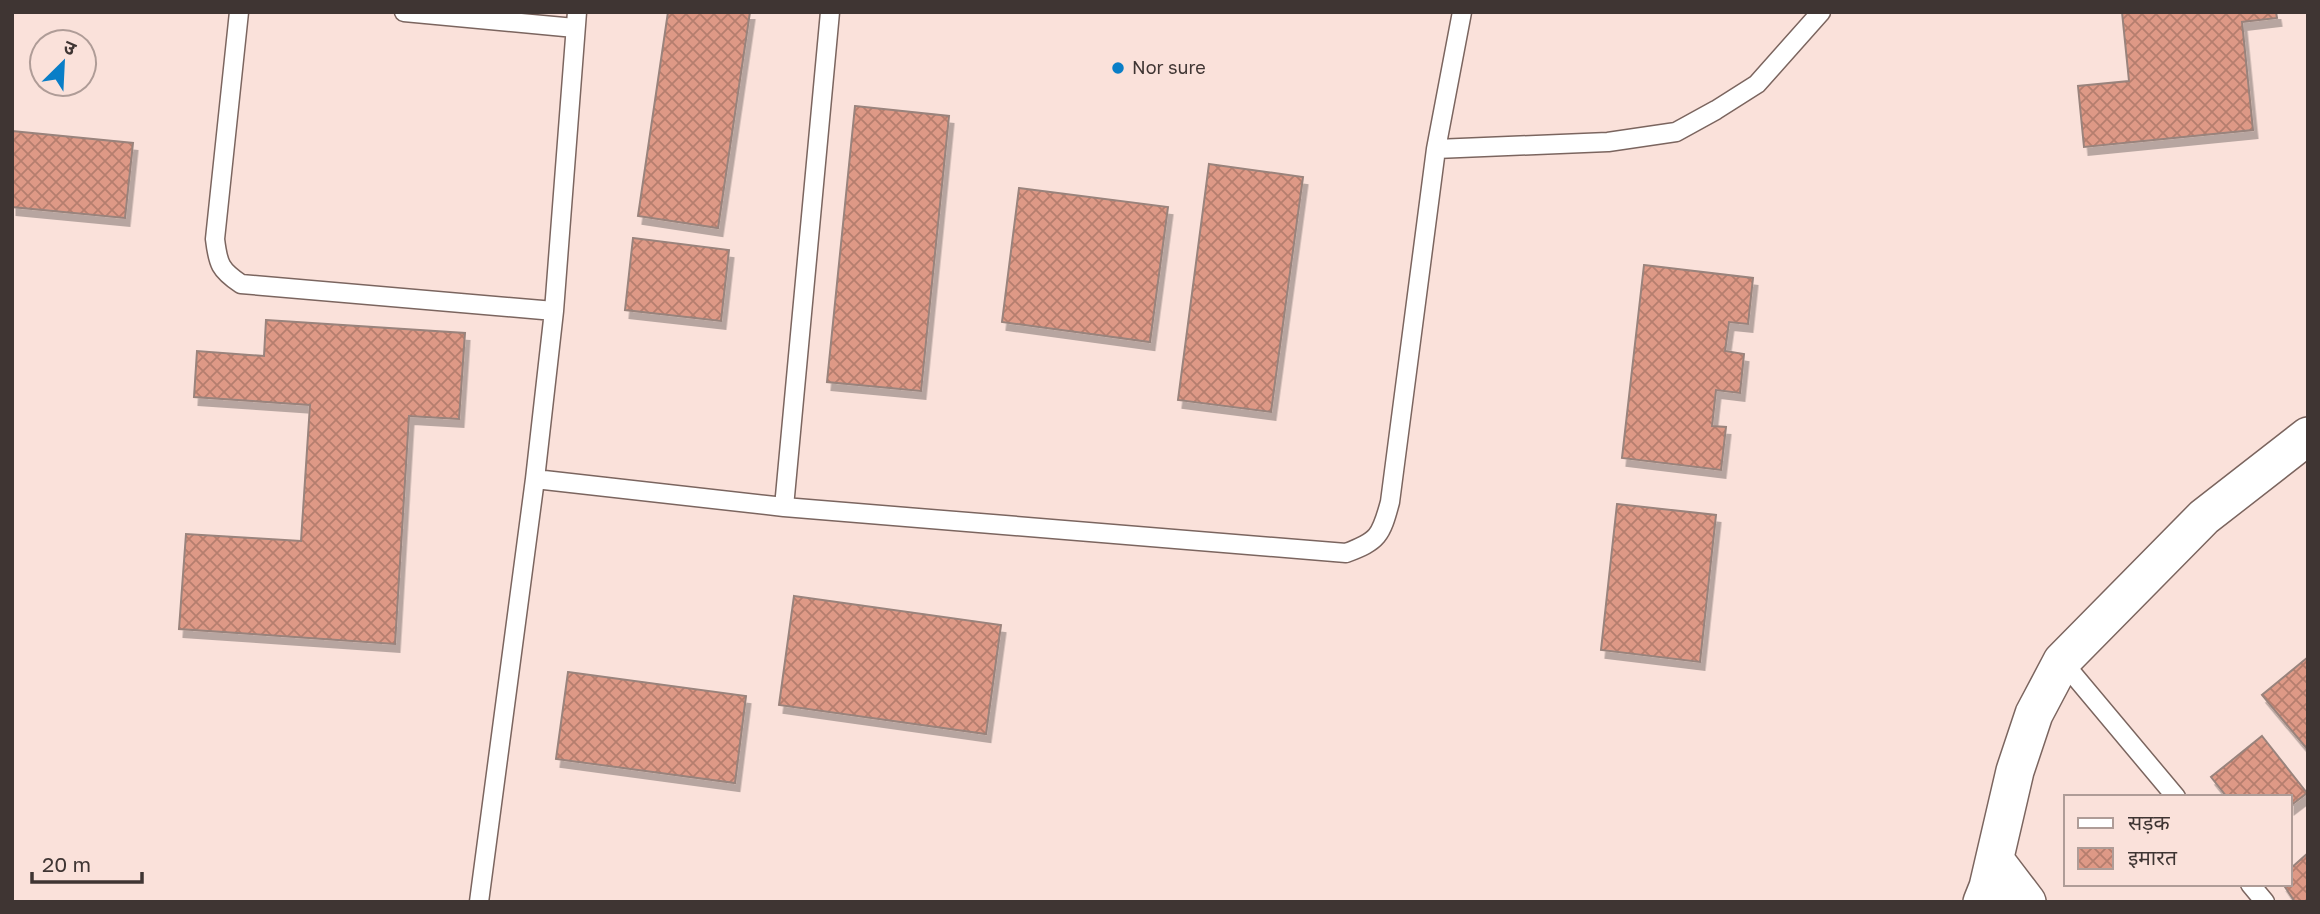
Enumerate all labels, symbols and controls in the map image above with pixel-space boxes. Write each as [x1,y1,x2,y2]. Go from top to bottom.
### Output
north arrow [28,28,98,98]
text: उ [60,34,81,60]
place label: Nor sure [1132,56,1206,78]
marker: Nor sure [1110,60,1126,76]
legend [2064,795,2292,886]
text: सड़क [2128,809,2170,835]
scale bar [32,841,142,885]
text: इमारत [2128,844,2178,870]
text: 20 m [42,851,91,877]

